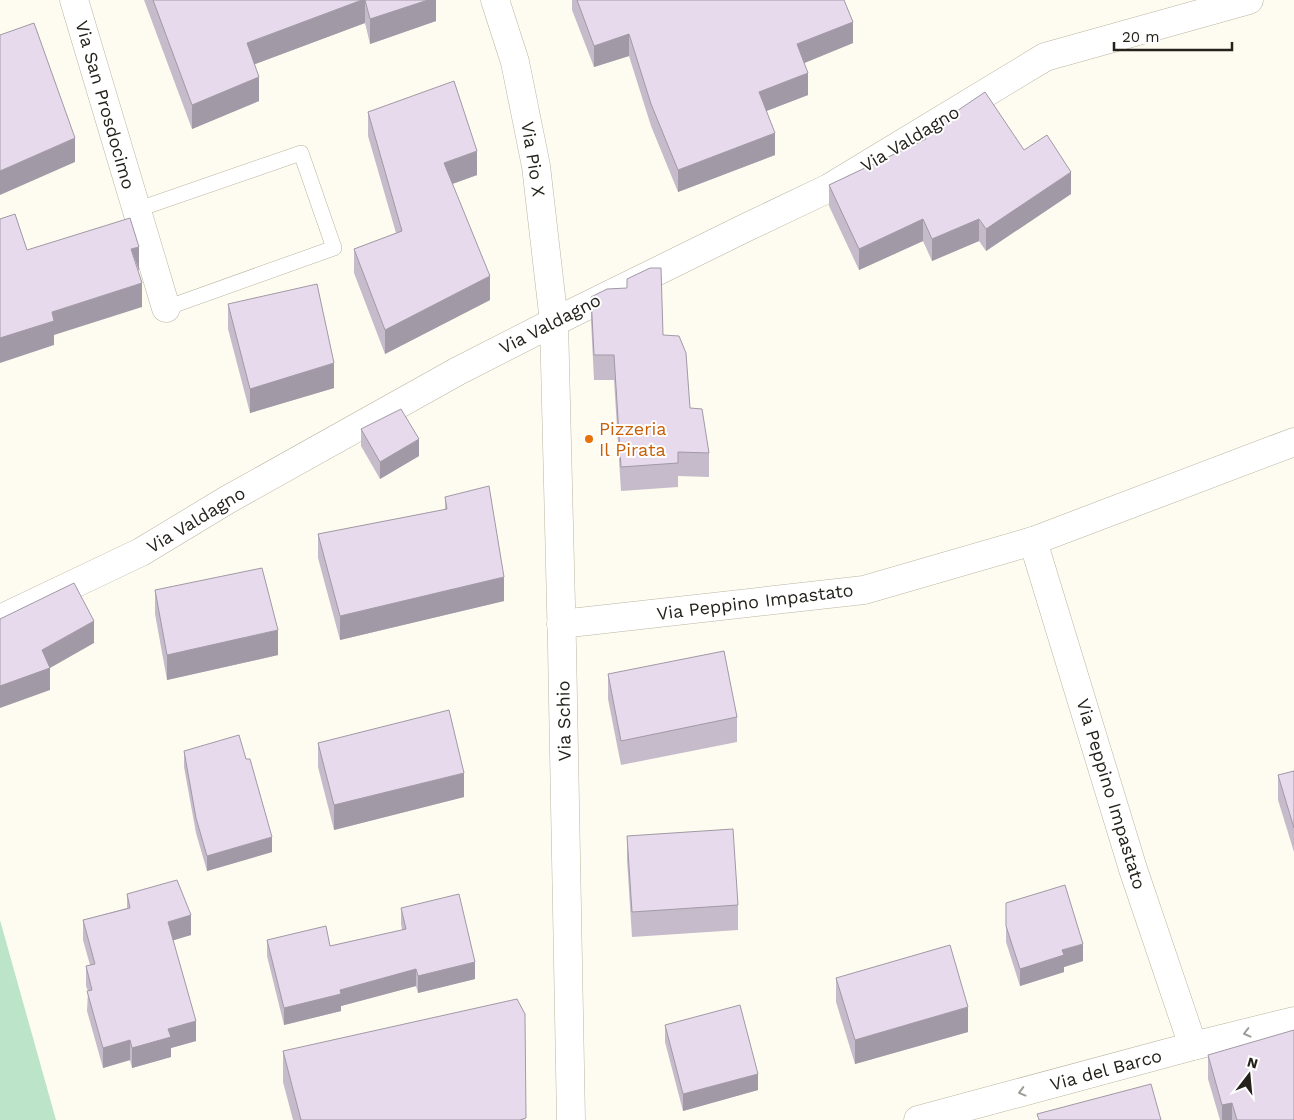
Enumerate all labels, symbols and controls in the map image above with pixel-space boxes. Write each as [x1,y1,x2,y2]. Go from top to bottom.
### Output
street label: Via San Prosdocimo [71,18,140,192]
scale bar [1114,20,1232,52]
text: 20 m [1122,28,1160,46]
street label: Via Valdagno [857,101,963,176]
street label: Via Pio X [517,120,550,198]
street label: Via Valdagno [496,289,604,358]
place label: Pizzeria Il Pirata [599,418,667,460]
marker: Pizzeria Il Pirata [583,433,595,445]
street label: Via Valdagno [143,482,249,557]
street label: Via Peppino Impastato [655,579,855,624]
street label: Via Schio [552,680,575,762]
street label: Via Peppino Impastato [1072,696,1150,892]
one-way arrow [1242,1027,1251,1038]
street label: Via del Barco [1048,1045,1164,1095]
north arrow [1224,1050,1274,1100]
text: N [1245,1053,1260,1072]
one-way arrow [1017,1086,1026,1097]

